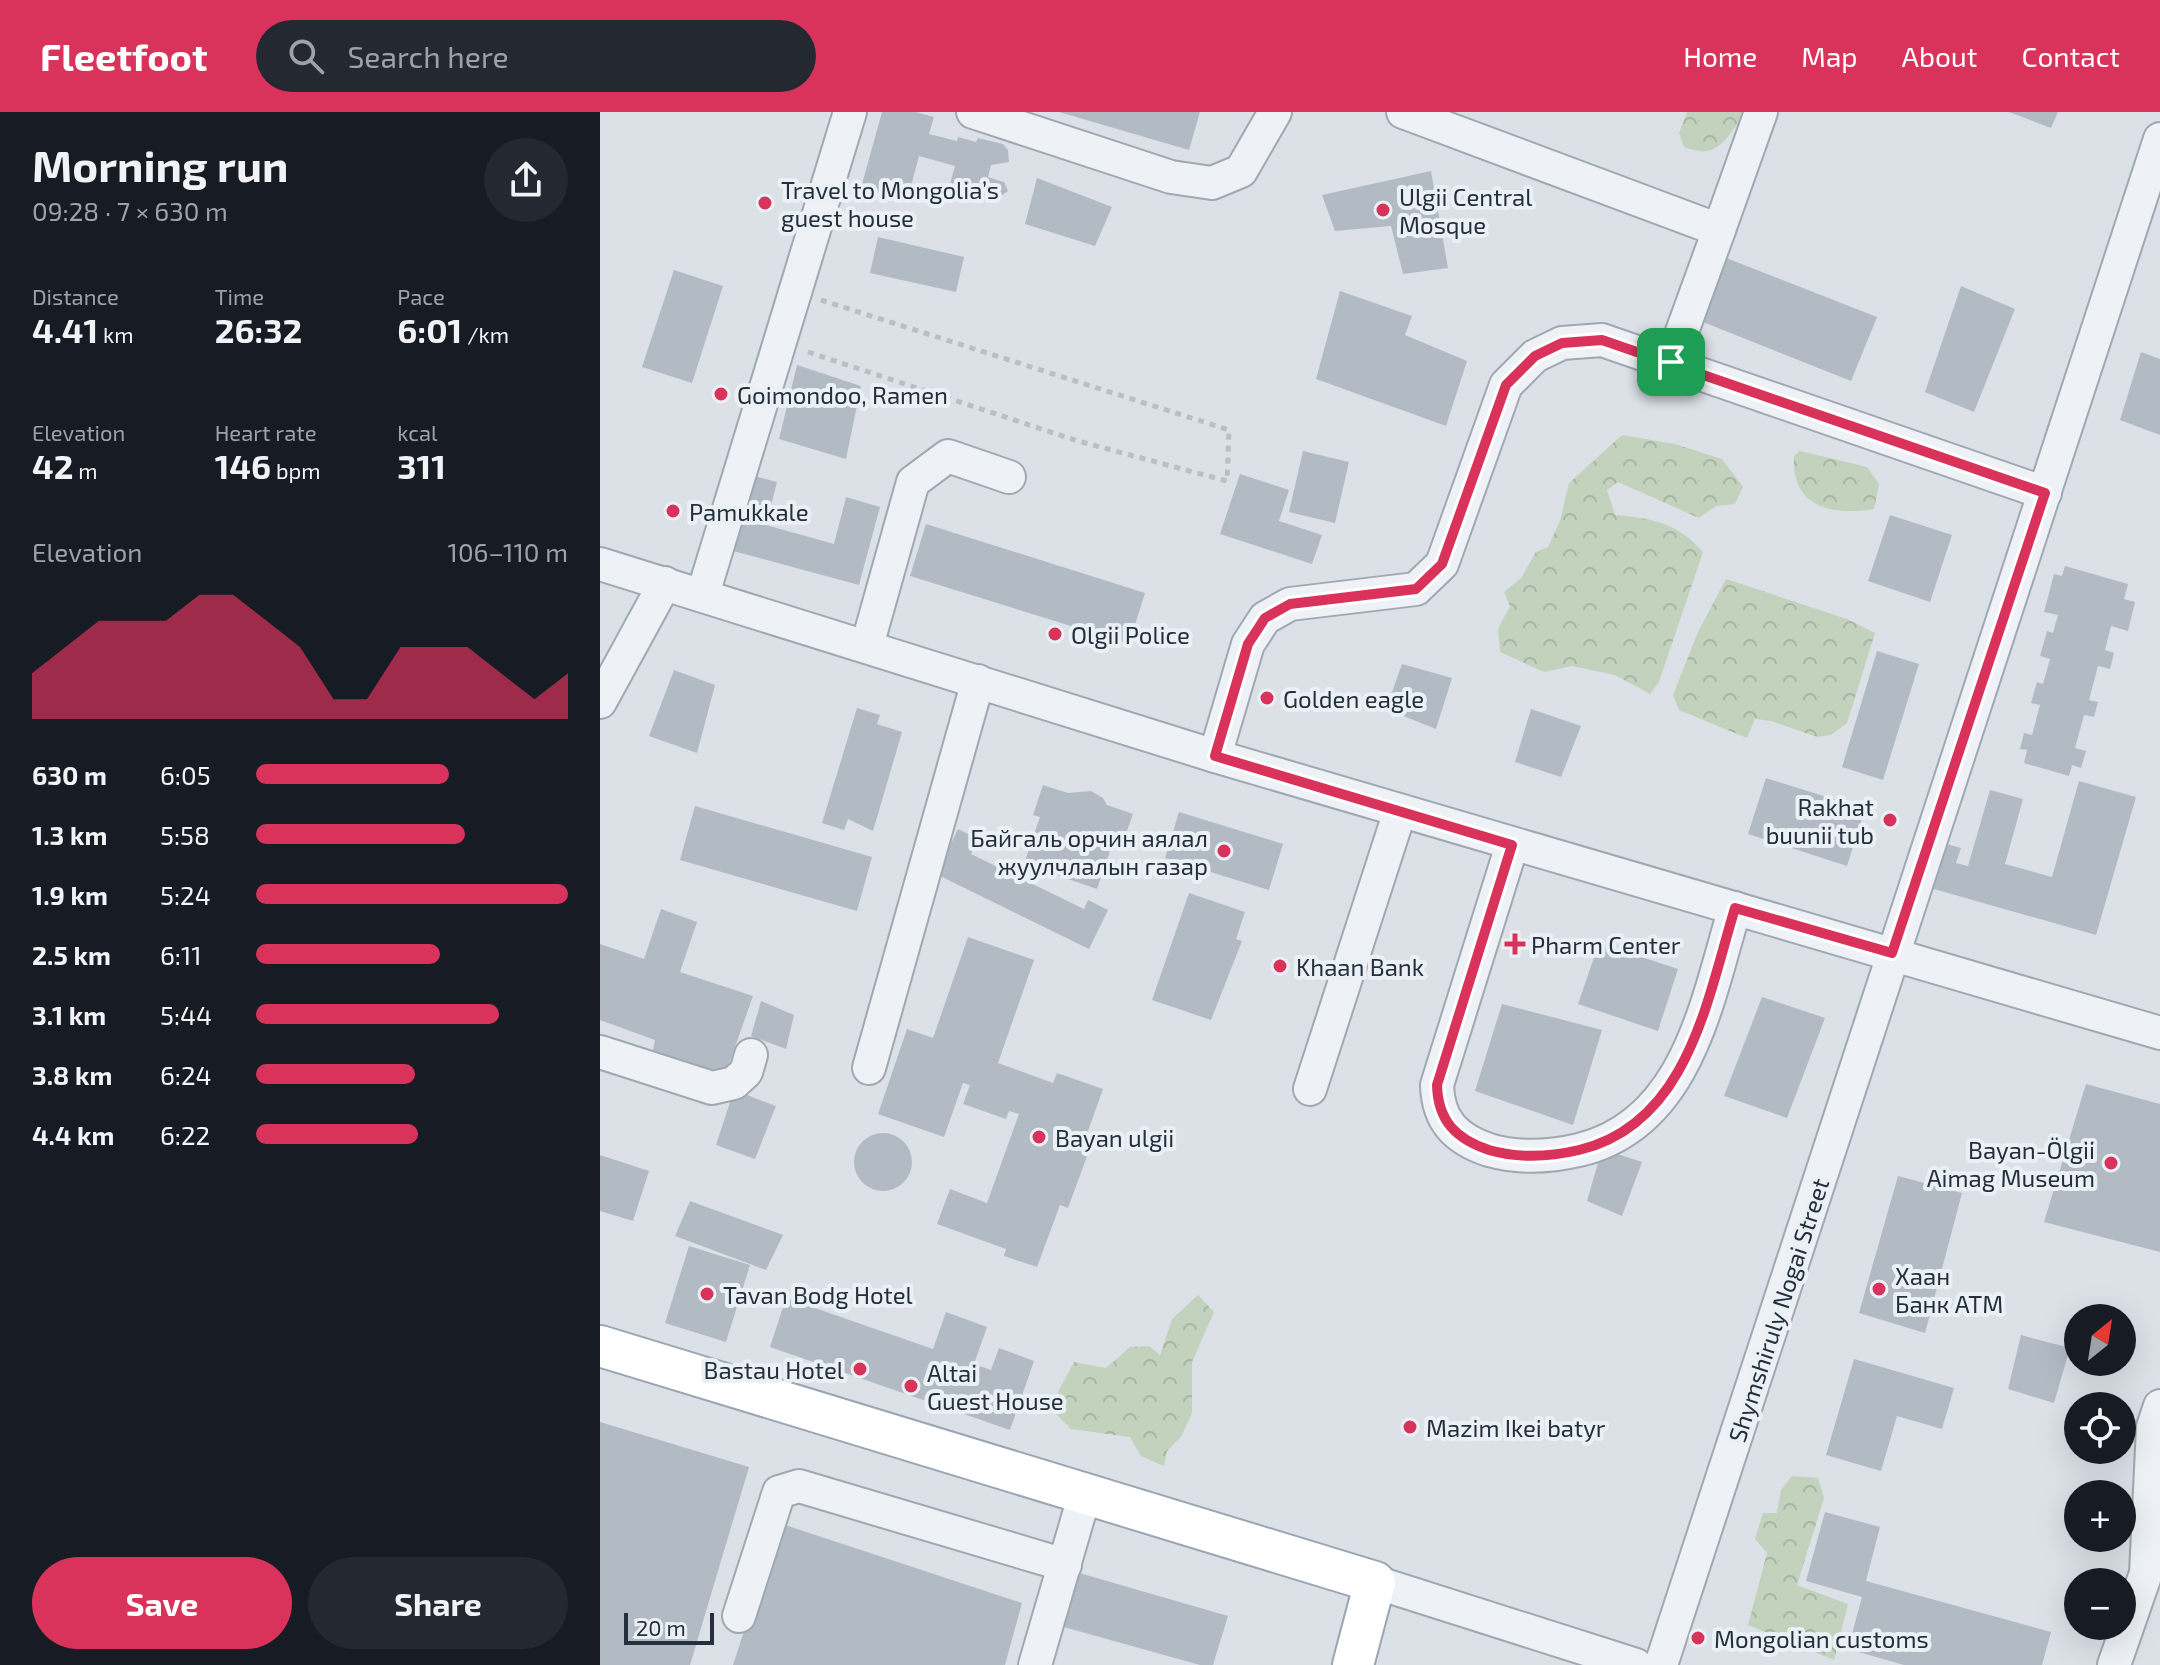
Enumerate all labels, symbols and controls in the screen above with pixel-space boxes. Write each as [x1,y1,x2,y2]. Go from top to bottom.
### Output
search box [256,20,816,92]
text: Fleetfoot [40,33,208,79]
icon: search [284,34,328,78]
text: Search here [348,38,509,74]
text: Home [1683,39,1757,73]
text: Map [1801,39,1858,73]
text: About [1902,39,1977,73]
text: Contact [2021,39,2120,73]
text: Morning run [32,138,288,191]
button: share [484,138,568,222]
place label: Travel to Mongolia’s guest house [781,175,999,232]
place label: Ulgii Central Mosque [1399,182,1532,239]
marker: Travel to Mongolia’s guest house [756,194,774,212]
text: 09:28 · 7 × 630 m [32,195,228,226]
marker: Ulgii Central Mosque [1374,201,1392,219]
text: Distance [32,283,119,309]
text: Time [215,283,264,309]
text: Pace [397,283,445,309]
text: 4.41 [32,309,98,350]
text: 26:32 [215,309,302,350]
text: 6:01 [397,309,462,350]
text: km [98,321,134,347]
text: /km [462,321,509,347]
pin [1637,328,1705,396]
icon: arrive [1649,340,1693,384]
place label: Goimondoo, Ramen [737,380,948,409]
marker: Goimondoo, Ramen [712,385,730,403]
text: Elevation [32,419,125,445]
text: Heart rate [215,419,316,445]
text: kcal [397,419,438,445]
text: 42 [32,445,73,486]
text: 146 [215,445,271,486]
text: 311 [397,445,446,486]
text: m [73,457,98,483]
text: bpm [271,457,321,483]
place label: Pamukkale [689,497,809,526]
marker: Pamukkale [664,502,682,520]
text: Elevation [32,536,142,567]
text: 106–110 m [448,536,568,567]
place label: Olgii Police [1071,620,1190,649]
marker: Olgii Police [1046,625,1064,643]
place label: Golden eagle [1283,684,1424,713]
marker: Golden eagle [1258,689,1276,707]
text: 630 m [32,759,107,790]
text: 6:05 [160,759,211,790]
place label: Rakhat buunii tub [1766,792,1874,849]
marker: Rakhat buunii tub [1881,811,1899,829]
text: 1.3 km [32,819,107,850]
text: 5:58 [160,819,210,850]
place label: Байгаль орчин аялал жуулчлалын газар [970,823,1208,881]
marker: Байгаль орчин аялал жуулчлалын газар [1215,842,1233,860]
text: 1.9 km [32,879,108,910]
text: 5:24 [160,879,211,910]
place label: Pharm Center [1531,930,1681,959]
marker: Pharm Center [1506,935,1524,953]
text: 2.5 km [32,939,111,970]
text: 6:11 [160,939,202,970]
place label: Khaan Bank [1296,952,1424,981]
marker: Khaan Bank [1271,957,1289,975]
text: 3.1 km [32,999,106,1030]
text: 5:44 [160,999,212,1030]
text: 3.8 km [32,1059,112,1090]
text: 6:24 [160,1059,212,1090]
text: 4.4 km [32,1119,114,1150]
text: 6:22 [160,1119,210,1150]
place label: Bayan ulgii [1055,1123,1174,1152]
marker: Bayan ulgii [1030,1128,1048,1146]
place label: Bayan-Ölgii Aimag Museum [1927,1135,2095,1192]
marker: Bayan-Ölgii Aimag Museum [2102,1154,2120,1172]
street label: Shymshiruly Nogai Street [1722,1174,1834,1446]
place label: Хаан Банк АТМ [1895,1261,2003,1318]
place label: Tavan Bodg Hotel [723,1280,913,1309]
marker: Хаан Банк АТМ [1870,1280,1888,1298]
marker: Tavan Bodg Hotel [698,1285,716,1303]
north arrow [2064,1304,2136,1376]
map controls [2064,1304,2136,1640]
place label: Bastau Hotel [704,1355,844,1384]
place label: Altai Guest House [927,1358,1064,1415]
marker: Bastau Hotel [851,1360,869,1378]
marker: Altai Guest House [902,1377,920,1395]
button: locate [2064,1392,2136,1464]
place label: Mazim Ikei batyr [1426,1413,1606,1442]
marker: Mazim Ikei batyr [1401,1418,1419,1436]
button: + [2064,1480,2136,1552]
button: Save [32,1557,292,1649]
button: Share [308,1557,568,1649]
button: − [2064,1568,2136,1640]
scale bar [624,1609,714,1645]
text: 20 m [636,1614,686,1640]
place label: Mongolian customs [1714,1624,1929,1653]
marker: Mongolian customs [1689,1629,1707,1647]

